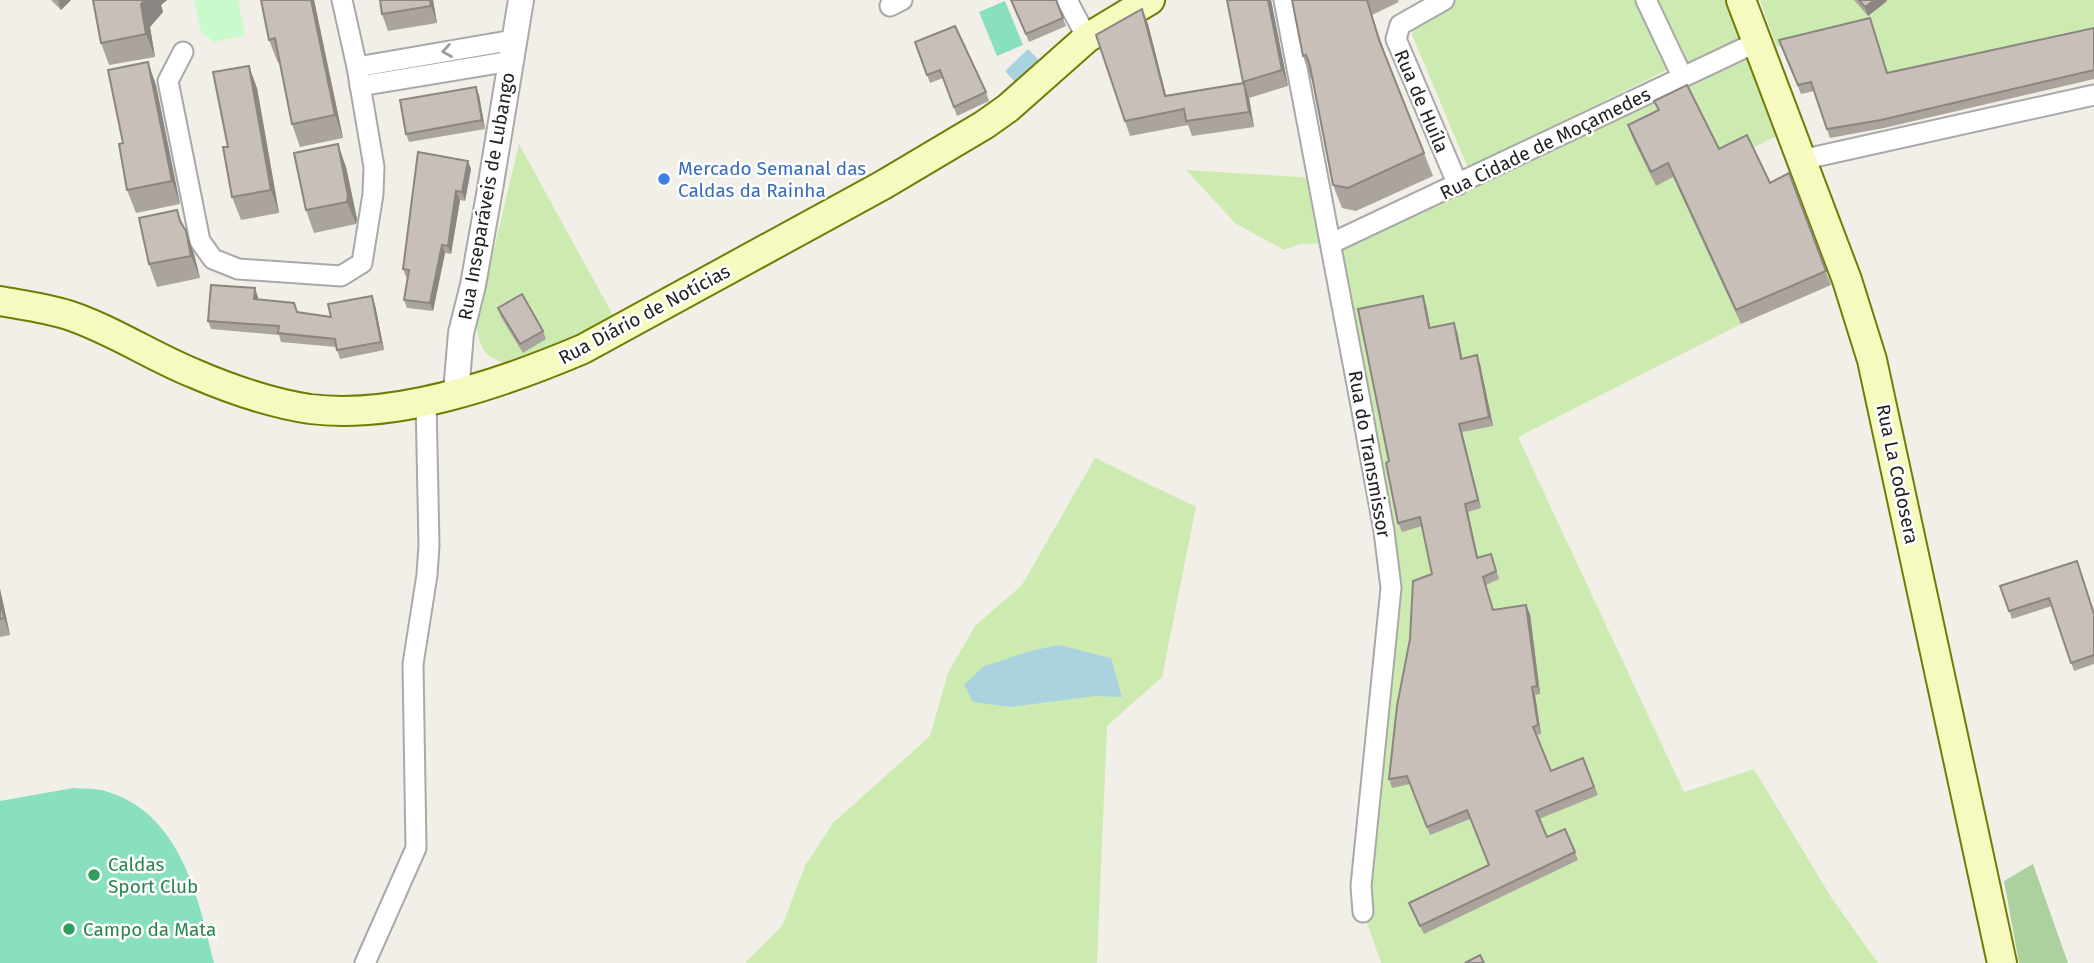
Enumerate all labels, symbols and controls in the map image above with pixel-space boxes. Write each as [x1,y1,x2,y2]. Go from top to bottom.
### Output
one-way arrow [441,43,453,58]
street label: Rua de Huíla [1389,46,1454,156]
street label: Rua Inseparáveis de Lubango [453,70,520,322]
street label: Rua Cidade de Moçamedes [1436,82,1654,205]
place label: Mercado Semanal das Caldas da Rainha [678,157,866,202]
marker: Mercado Semanal das Caldas da Rainha [656,171,672,187]
street label: Rua Diário de Notícias [554,259,734,369]
street label: Rua do Transmissor [1343,369,1396,540]
street label: Rua La Codosera [1871,402,1924,546]
place label: Caldas Sport Club [108,853,198,898]
marker: Caldas Sport Club [86,867,102,883]
place label: Campo da Mata [83,918,216,941]
marker: Campo da Mata [61,921,77,937]

